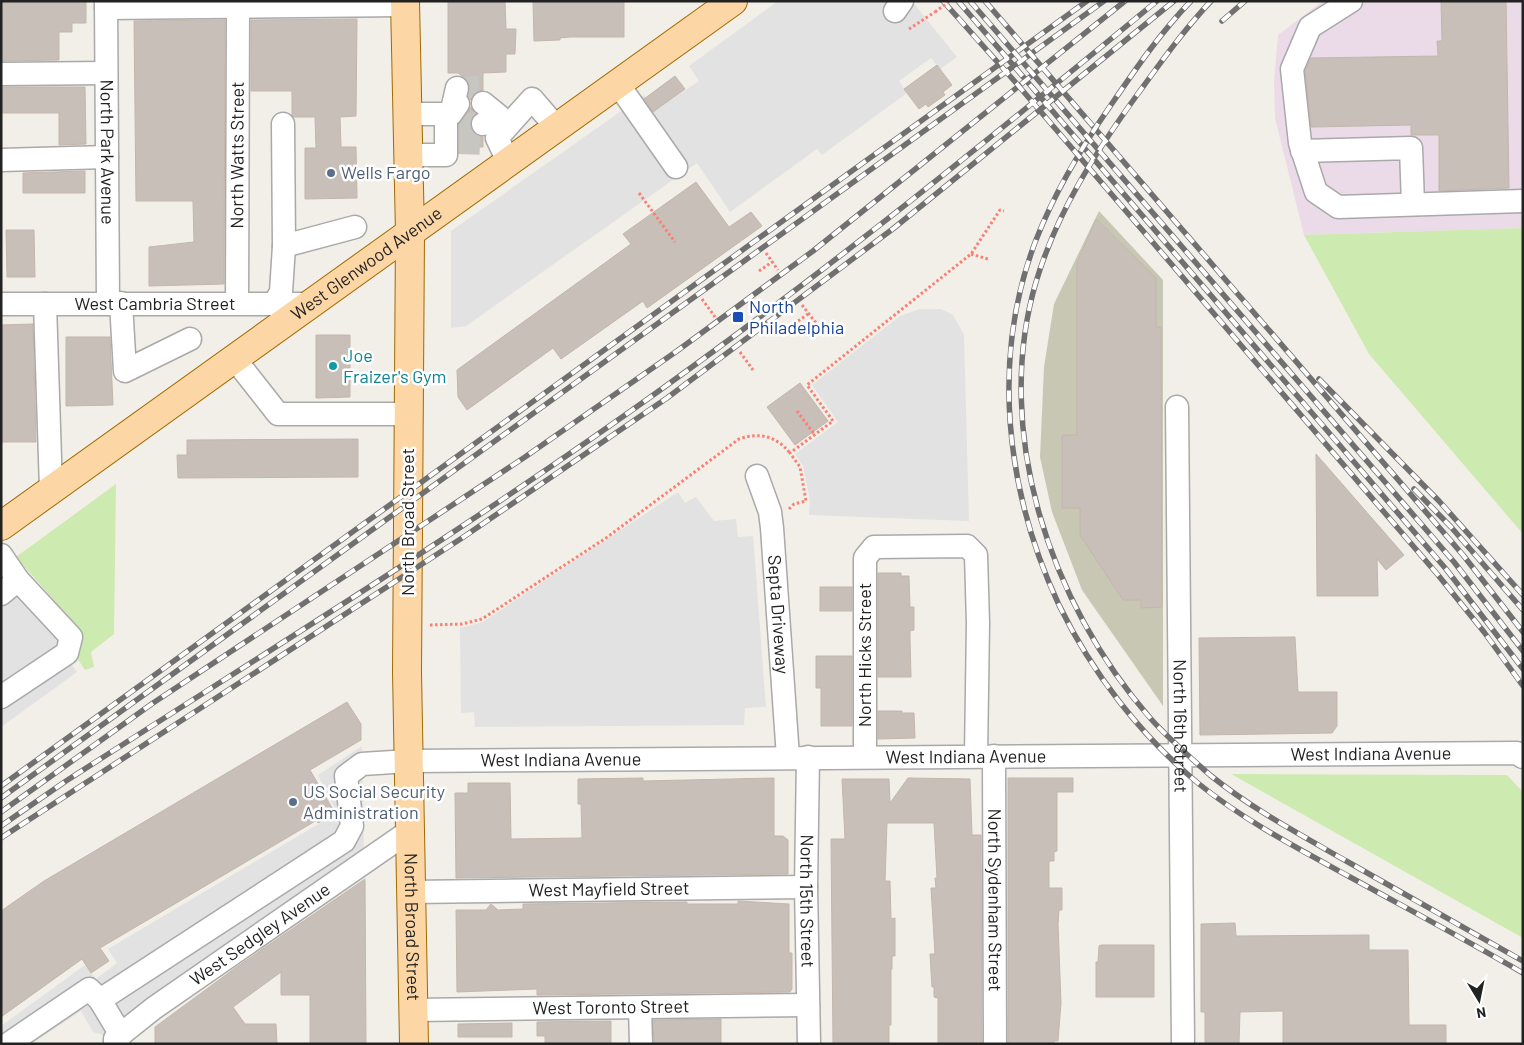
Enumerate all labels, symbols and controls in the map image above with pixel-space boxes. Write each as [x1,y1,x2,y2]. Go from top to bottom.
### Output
street label: North Park Avenue [97,79,119,225]
street label: North Watts Street [225,81,248,229]
place label: Wells Fargo [341,161,431,183]
marker: Wells Fargo [325,167,337,179]
street label: West Glenwood Avenue [286,201,446,324]
street label: West Cambria Street [74,292,236,314]
place label: North Philadelphia [749,295,844,338]
marker: North Philadelphia [731,310,745,324]
place label: Joe Fraizer's Gym [343,344,446,387]
marker: Joe Fraizer's Gym [327,360,339,372]
street label: North Broad Street [396,448,418,596]
street label: Septa Driveway [764,554,794,675]
street label: North Hicks Street [853,583,875,727]
street label: North 16th Street [1169,659,1193,793]
street label: West Indiana Avenue [1290,741,1451,765]
street label: West Indiana Avenue [885,744,1046,768]
street label: West Indiana Avenue [480,747,641,770]
place label: US Social Security Administration [303,780,445,823]
marker: US Social Security Administration [287,796,299,808]
street label: North Sydenham Street [984,809,1007,991]
street label: North 15th Street [796,834,820,968]
street label: North Broad Street [400,853,425,1001]
street label: West Mayfield Street [528,876,690,901]
street label: West Sedgley Avenue [185,877,334,990]
north arrow [1454,975,1504,1025]
street label: West Toronto Street [532,995,690,1018]
text: N [1475,1004,1487,1022]

